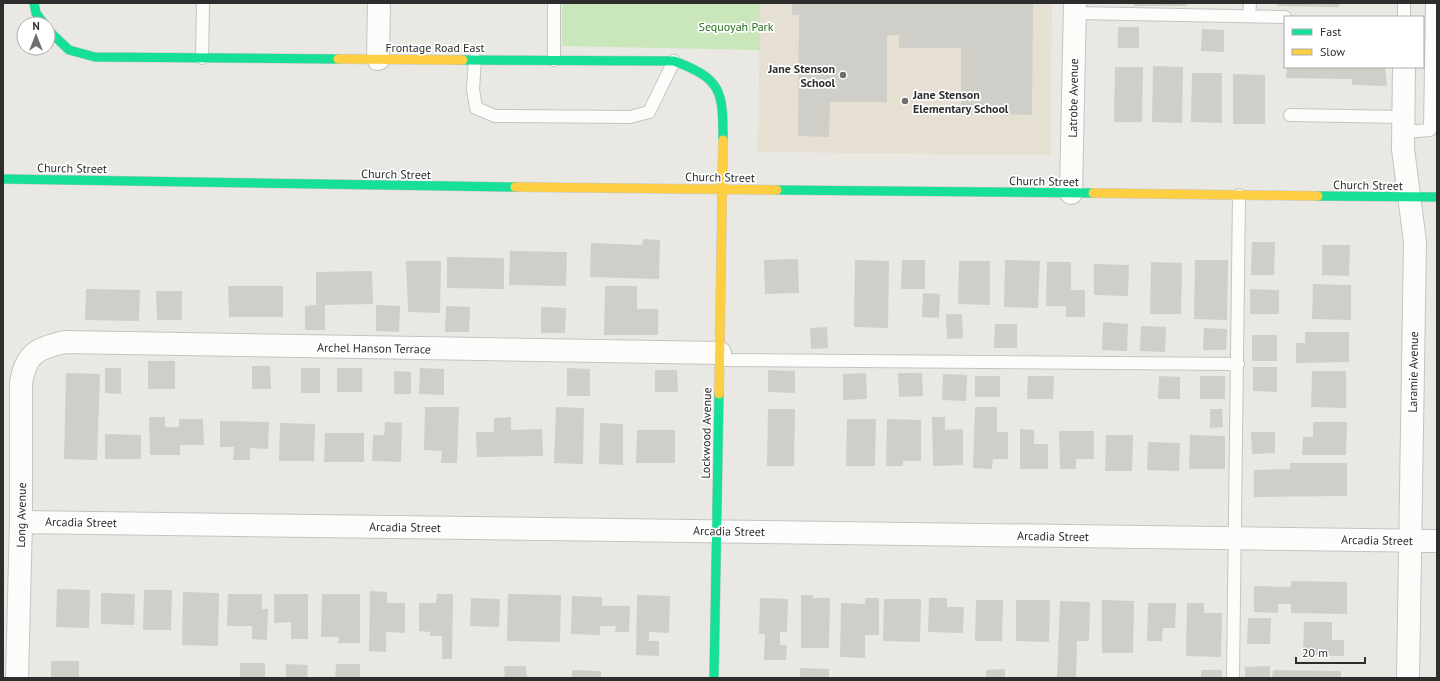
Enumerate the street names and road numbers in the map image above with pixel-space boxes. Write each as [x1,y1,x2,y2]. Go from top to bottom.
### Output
street label: Frontage Road East [385,40,485,55]
street label: Latrobe Avenue [1065,58,1081,138]
street label: Church Street [37,160,107,176]
street label: Church Street [361,166,431,182]
street label: Church Street [685,169,755,185]
street label: Church Street [1009,173,1079,189]
street label: Church Street [1333,177,1403,193]
street label: Laramie Avenue [1405,331,1421,413]
street label: Archel Hanson Terrace [317,340,431,356]
street label: Lockwood Avenue [698,387,714,479]
street label: Long Avenue [13,482,29,548]
street label: Arcadia Street [45,514,117,530]
street label: Arcadia Street [369,519,441,535]
street label: Arcadia Street [693,523,765,539]
street label: Arcadia Street [1017,528,1089,544]
street label: Arcadia Street [1341,532,1413,548]

